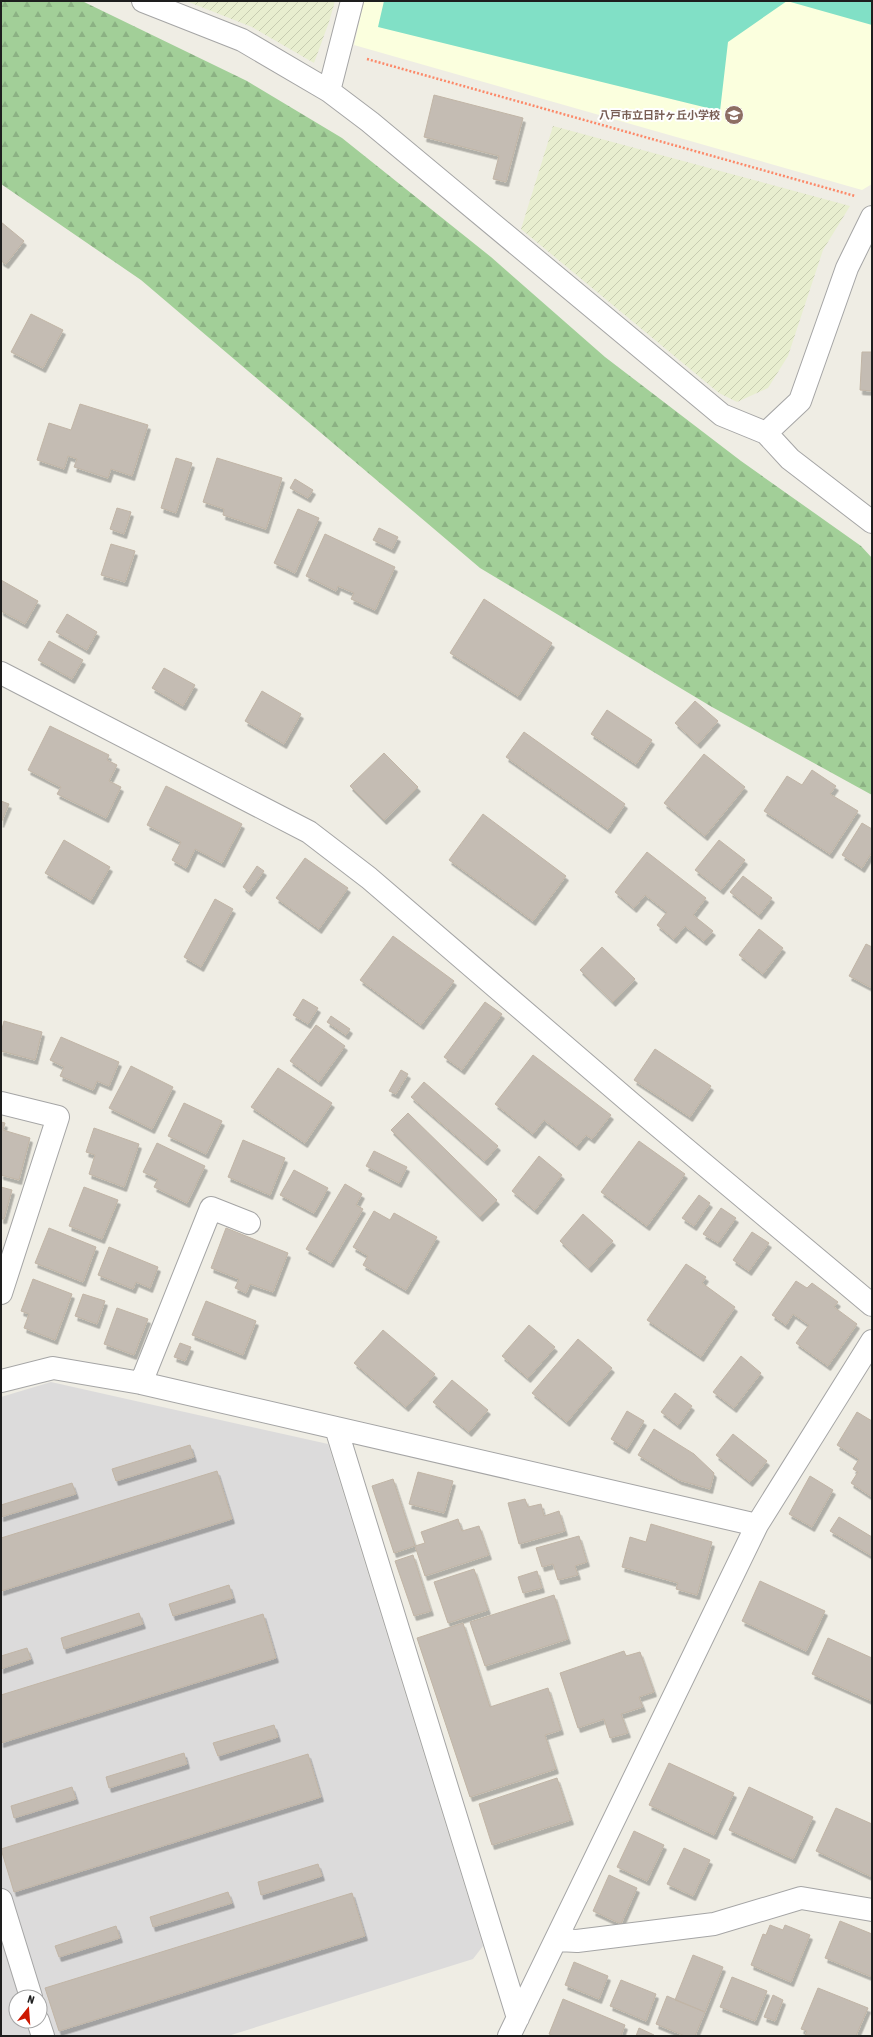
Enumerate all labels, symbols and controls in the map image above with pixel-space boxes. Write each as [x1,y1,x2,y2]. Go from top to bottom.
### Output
school or university icon: 八戸市立日計ヶ丘小学校 [723,104,745,126]
place label: 八戸市立日計ヶ丘小学校 [599,109,720,121]
north arrow [8,1989,48,2029]
text: N [26,1993,36,2006]

